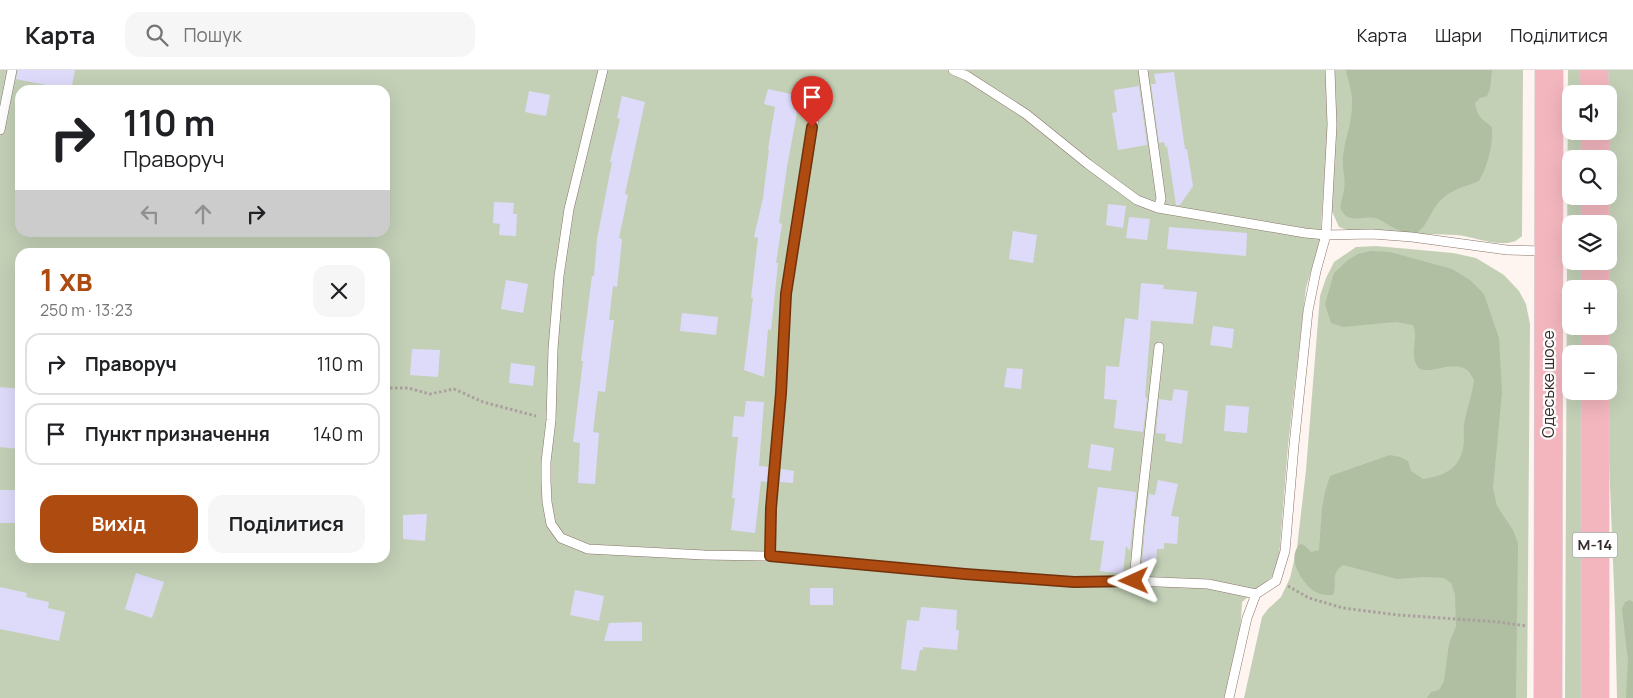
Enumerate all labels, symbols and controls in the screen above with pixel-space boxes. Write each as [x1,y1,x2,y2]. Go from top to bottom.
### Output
search box [125,12,475,57]
text: Карта [25,18,95,51]
icon: search [143,21,171,49]
text: Пошук [183,22,242,48]
text: Карта [1357,23,1407,47]
text: Шари [1435,23,1482,47]
text: Поділитися [1510,23,1608,47]
pin [791,76,833,127]
icon: arrive [798,83,826,111]
map controls [1562,85,1617,400]
button: sound [1562,85,1617,140]
text: 110 m [123,99,215,147]
icon: right [40,105,105,170]
text: Праворуч [123,144,224,174]
button: search [1562,150,1617,205]
icon: left [136,200,164,228]
icon: ahead [189,200,217,228]
icon: right [242,200,270,228]
button: layers [1562,215,1617,270]
text: 1 хв [40,259,93,300]
button: close [313,265,365,317]
button: + [1562,280,1617,335]
text: 250 m · 13:23 [40,299,133,321]
street label: Одеське шосе [1537,330,1559,438]
button: − [1562,345,1617,400]
icon: right [42,350,70,378]
text: Праворуч [85,351,177,377]
text: 110 m [317,351,363,377]
icon: arrive [42,420,70,448]
text: Пункт призначення [85,421,270,447]
text: 140 m [313,421,363,447]
button: Вихід [40,495,198,553]
button: Поділитися [208,495,365,553]
road number: М-14 [1572,532,1618,558]
position arrow [1107,554,1159,606]

